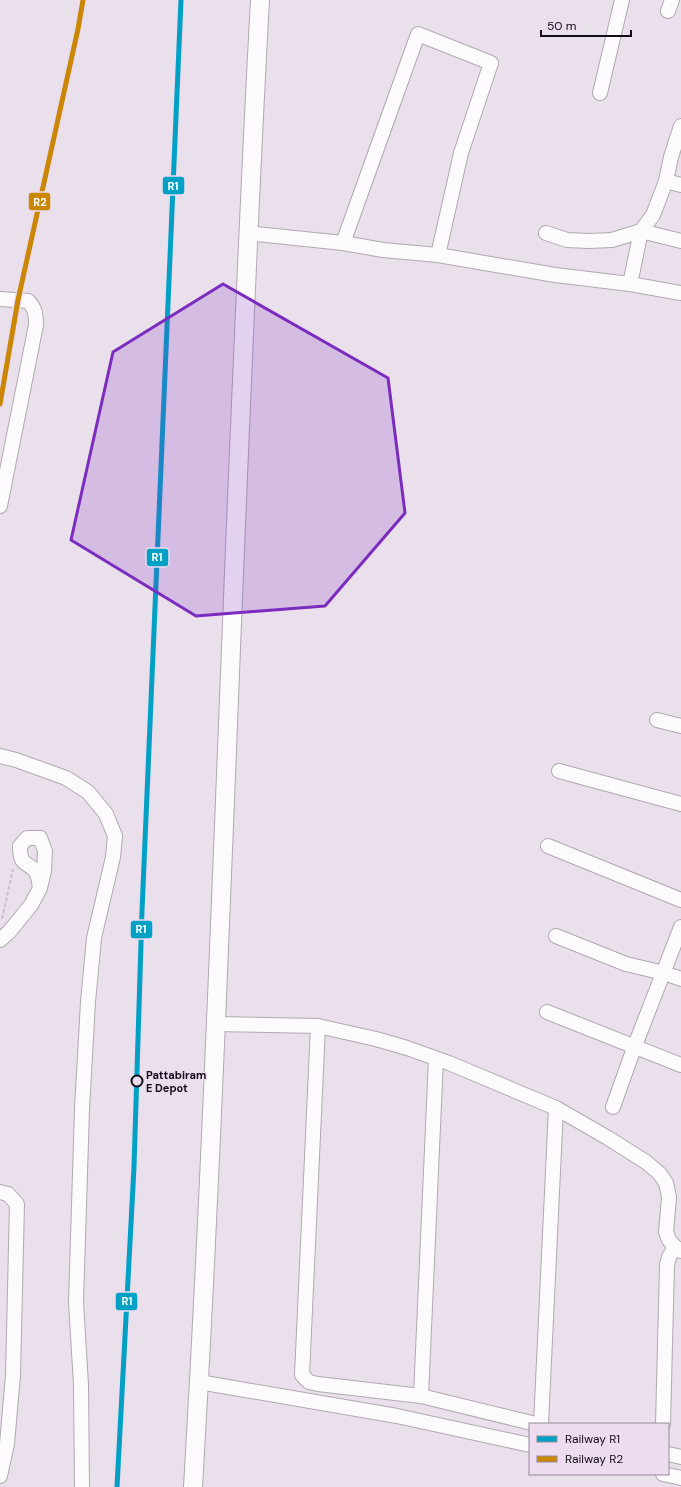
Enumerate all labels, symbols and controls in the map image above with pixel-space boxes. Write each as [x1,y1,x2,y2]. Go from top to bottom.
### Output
scale bar [541,12,631,38]
text: 50 m [547,18,576,34]
line badge: R1 [162,176,185,195]
text: R1 [168,179,178,193]
line badge: R2 [28,192,51,211]
text: R2 [33,195,47,209]
line badge: R1 [146,548,169,567]
text: R1 [152,550,162,564]
line badge: R1 [130,920,153,939]
text: R1 [136,922,146,936]
place label: Pattabiram E Depot [146,1068,206,1095]
marker: Pattabiram E Depot [130,1074,144,1088]
line badge: R1 [115,1292,138,1311]
text: R1 [122,1294,132,1308]
legend [529,1423,669,1475]
text: Railway R1 [565,1431,620,1447]
text: Railway R2 [565,1451,623,1467]

